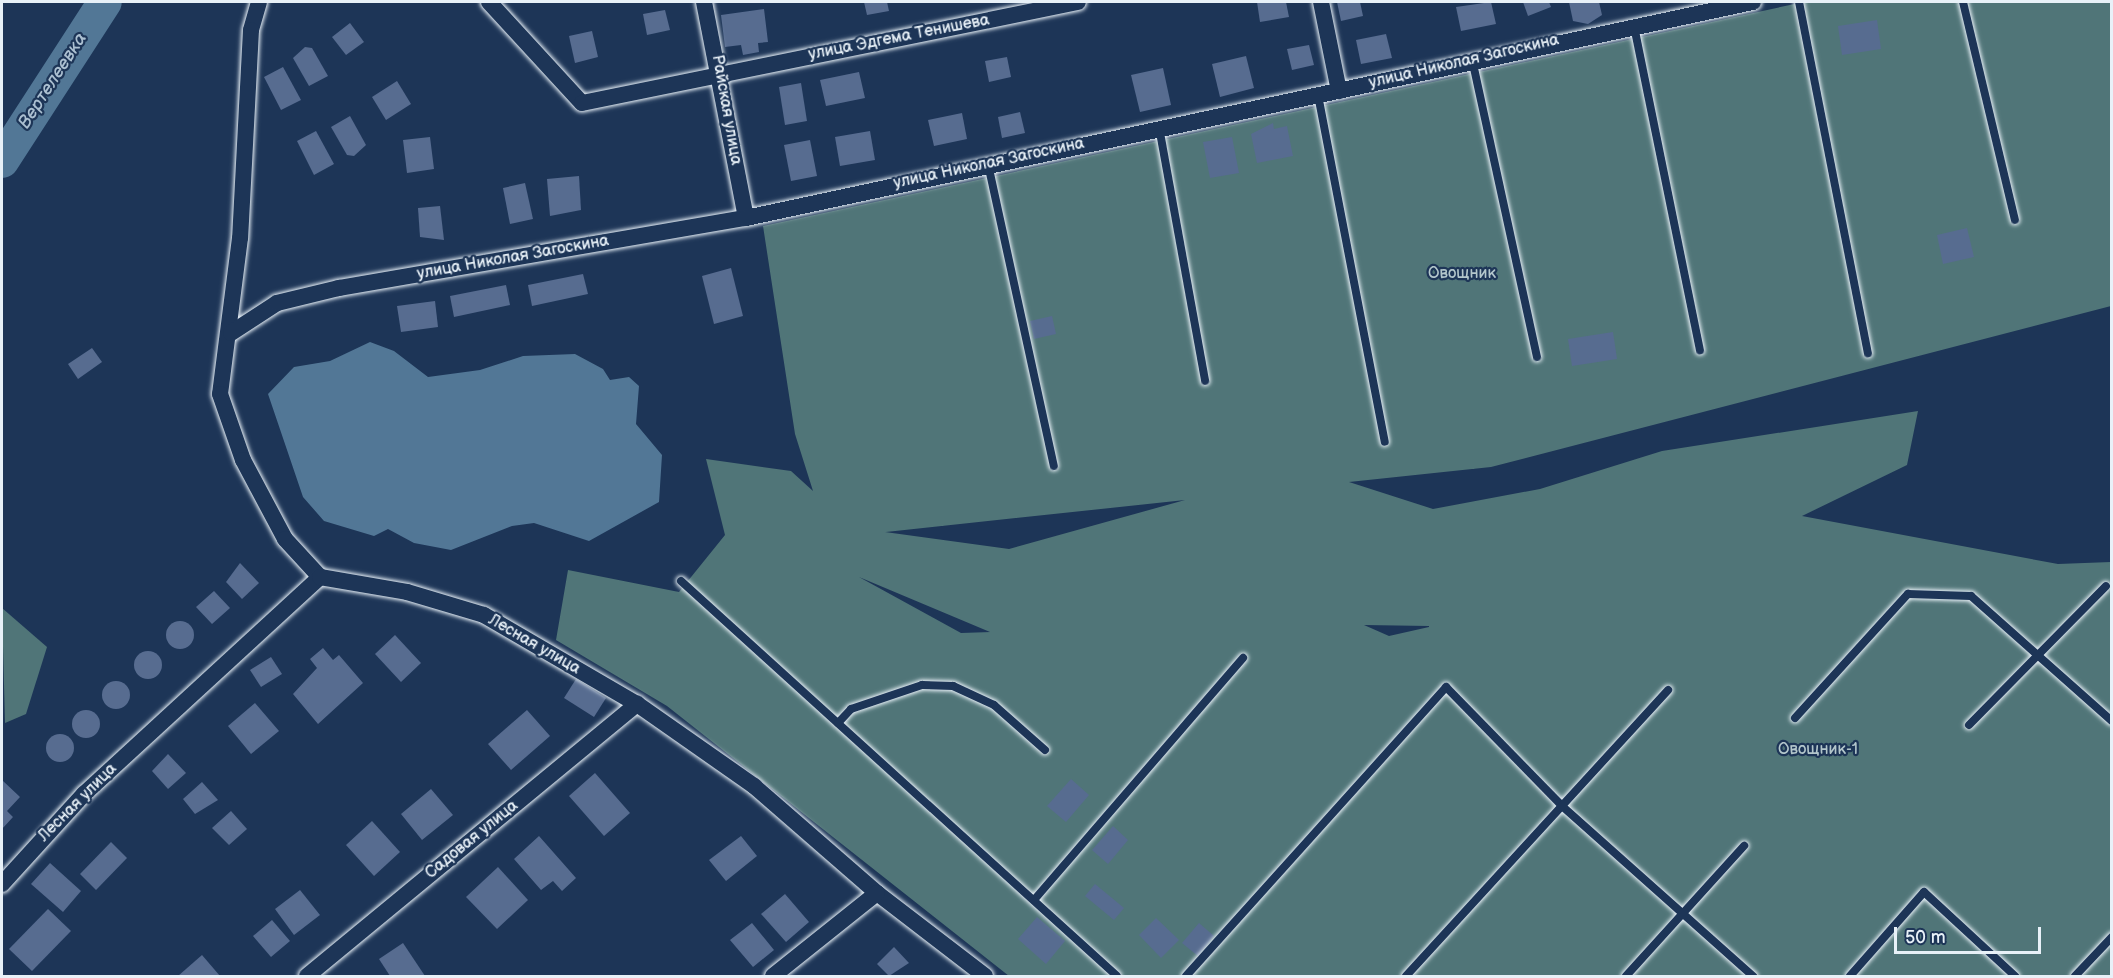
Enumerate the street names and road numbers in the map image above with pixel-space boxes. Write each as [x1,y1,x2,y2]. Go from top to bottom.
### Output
street label: улица Эдгема Тенишева [807,11,991,65]
street label: улица Николая Загоскина [1367,31,1561,93]
street label: Райская улица [707,53,745,167]
street label: улица Николая Загоскина [892,134,1086,194]
street label: улица Николая Загоскина [416,232,610,284]
street label: Лесная улица [485,611,583,679]
street label: Лесная улица [35,760,121,846]
street label: Садовая улица [422,797,522,883]

